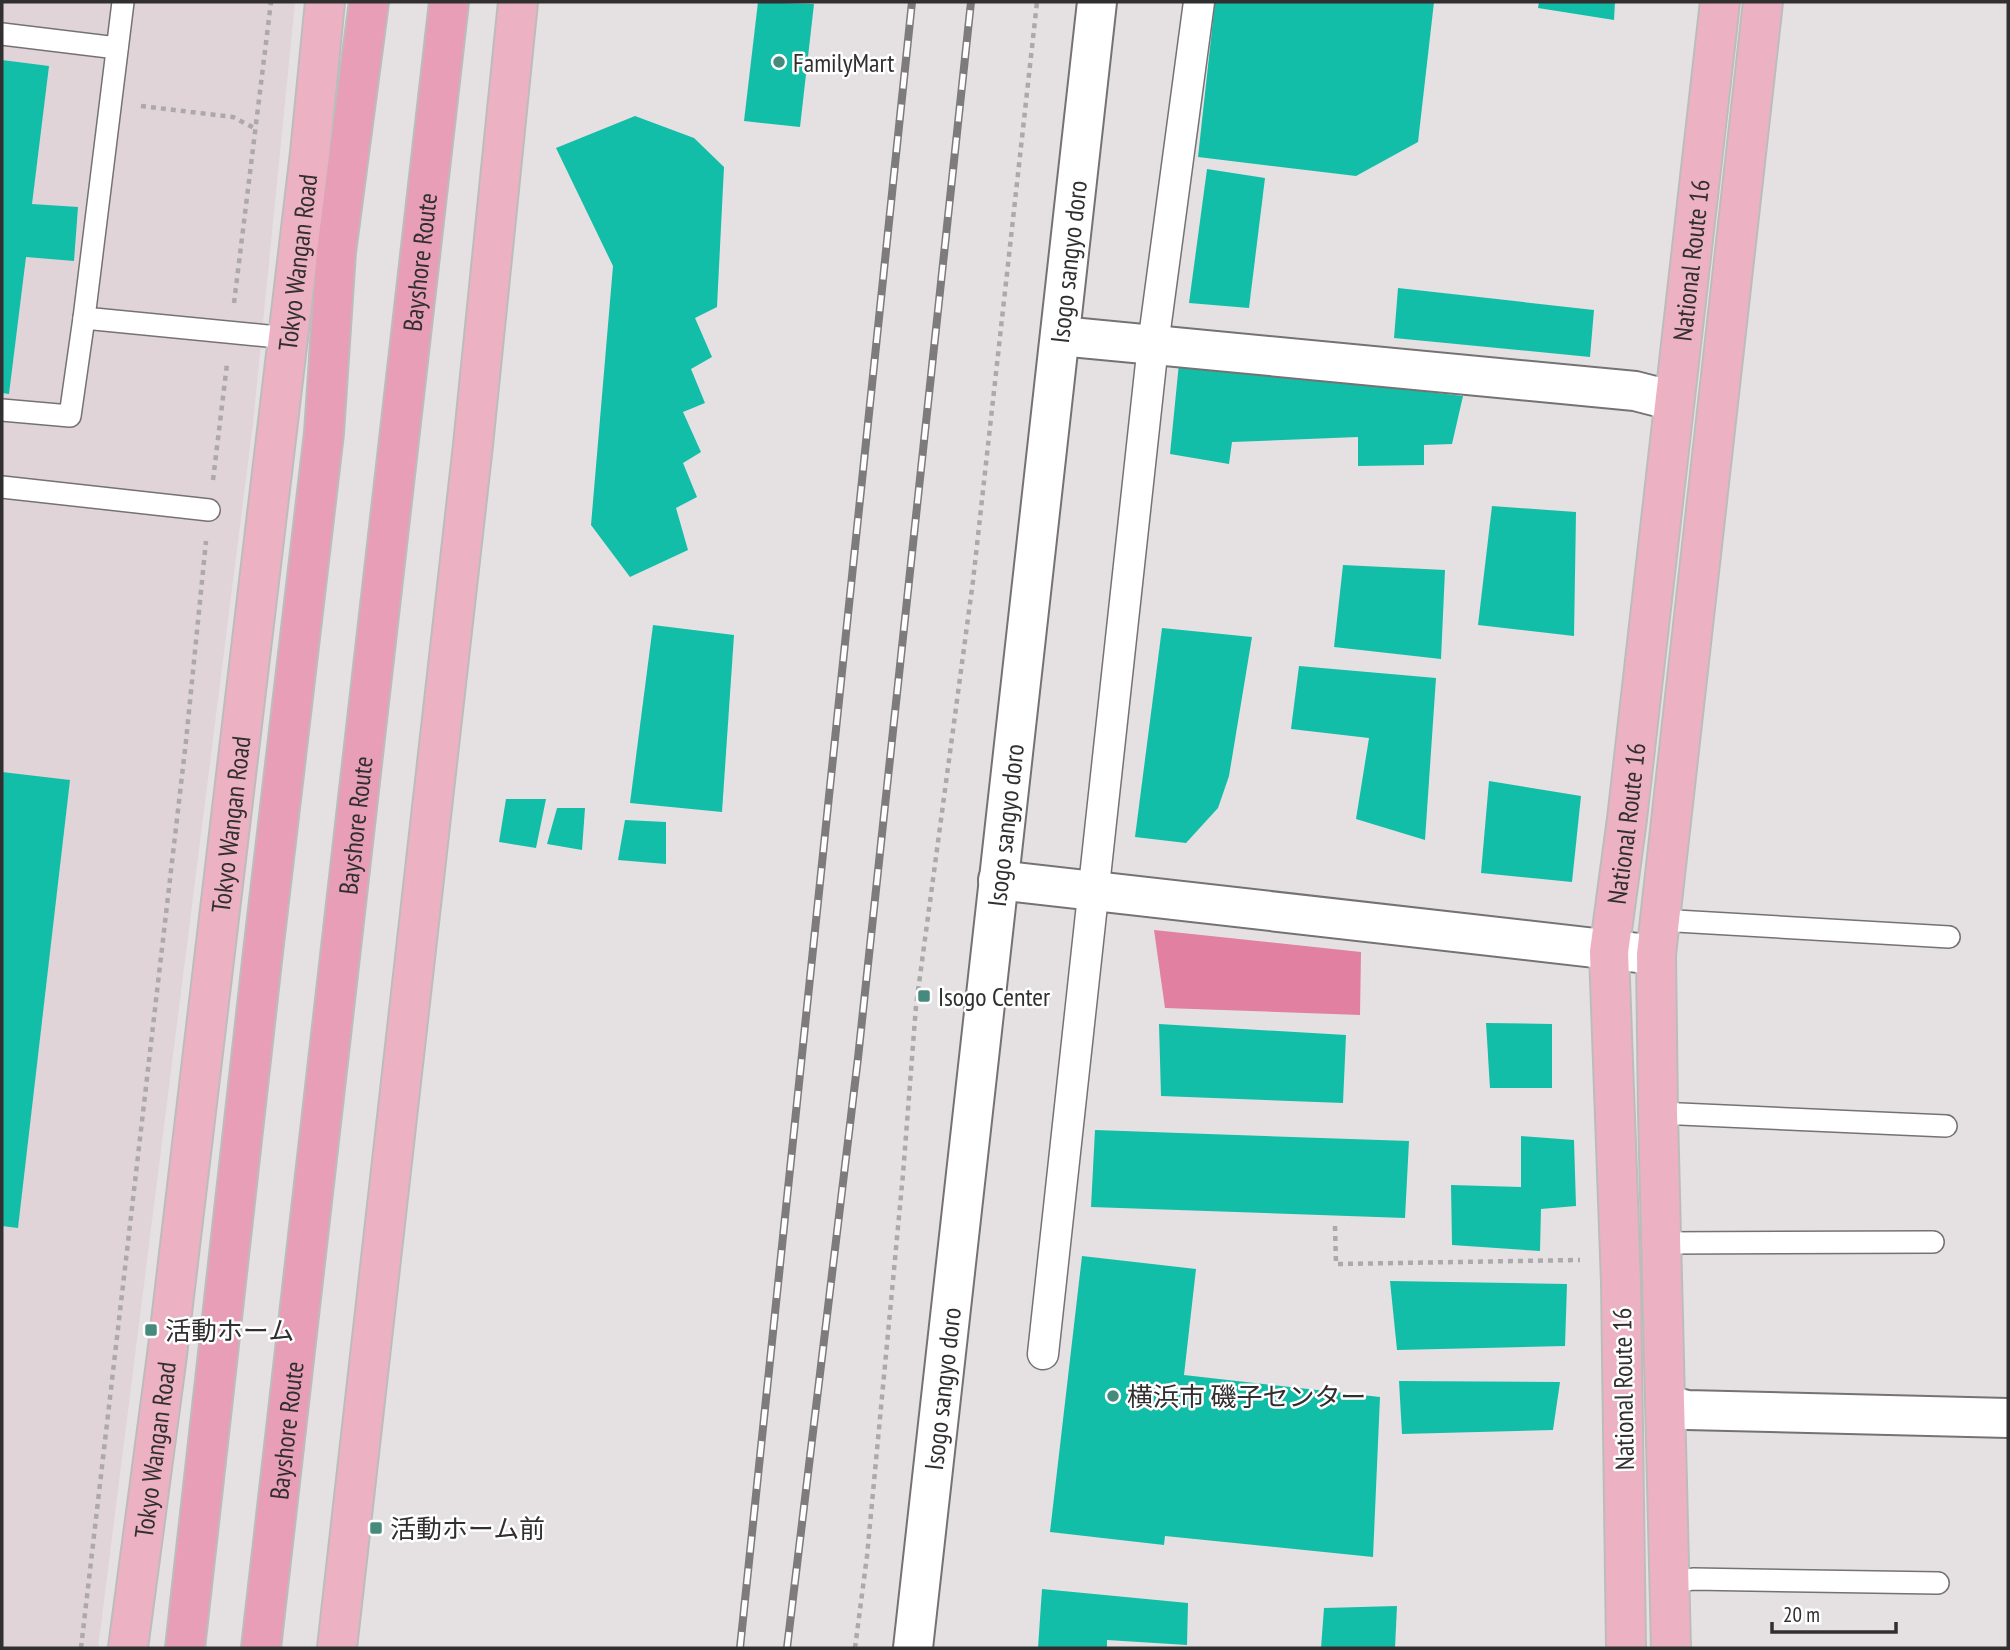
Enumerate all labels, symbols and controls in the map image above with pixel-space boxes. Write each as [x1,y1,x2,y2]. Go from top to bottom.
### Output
place label: FamilyMart [793,46,894,79]
marker: FamilyMart [771,54,787,70]
street label: Tokyo Wangan Road [270,172,324,353]
street label: National Route 16 [1665,177,1716,343]
street label: Isogo sangyo doro [1043,179,1093,345]
street label: Bayshore Route [395,191,444,333]
street label: Tokyo Wangan Road [203,734,257,915]
street label: National Route 16 [1599,741,1652,906]
street label: Isogo sangyo doro [980,742,1030,908]
street label: Bayshore Route [331,754,379,896]
place label: Isogo Center [938,980,1050,1013]
marker: Isogo Center [916,988,932,1004]
street label: Isogo sangyo doro [917,1306,967,1472]
street label: National Route 16 [1605,1308,1641,1470]
place label: 活動ホーム [165,1314,294,1347]
marker: 活動ホーム [143,1322,159,1338]
street label: Tokyo Wangan Road [126,1359,182,1540]
street label: Bayshore Route [262,1359,310,1501]
place label: 横浜市 磯子センター [1127,1380,1367,1413]
marker: 横浜市 磯子センター [1105,1388,1121,1404]
place label: 活動ホーム前 [390,1512,545,1545]
marker: 活動ホーム前 [368,1520,384,1536]
scale bar [1772,1590,1896,1634]
text: 20 m [1783,1601,1820,1628]

